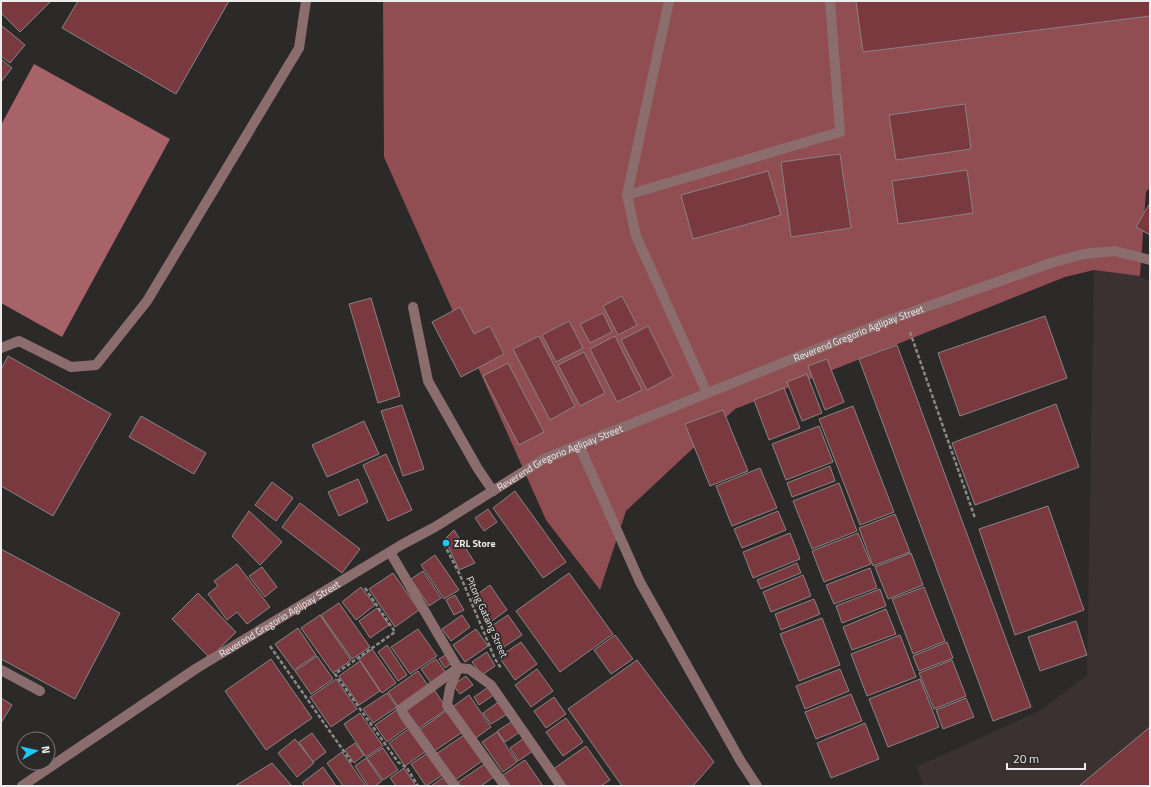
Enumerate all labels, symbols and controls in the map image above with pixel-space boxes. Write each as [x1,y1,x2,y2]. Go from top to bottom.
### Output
street label: Reverend Gregorio Aglipay Street [791,301,926,365]
street label: Reverend Gregorio Aglipay Street [494,420,625,494]
place label: ZRL Store [454,536,496,551]
marker: ZRL Store [441,538,451,548]
street label: Pitong Gatang Street [462,574,512,661]
street label: Reverend Gregorio Aglipay Street [216,576,343,661]
north arrow [16,731,56,771]
text: N [37,745,54,754]
scale bar [1007,745,1085,771]
text: 20 m [1013,749,1039,768]

